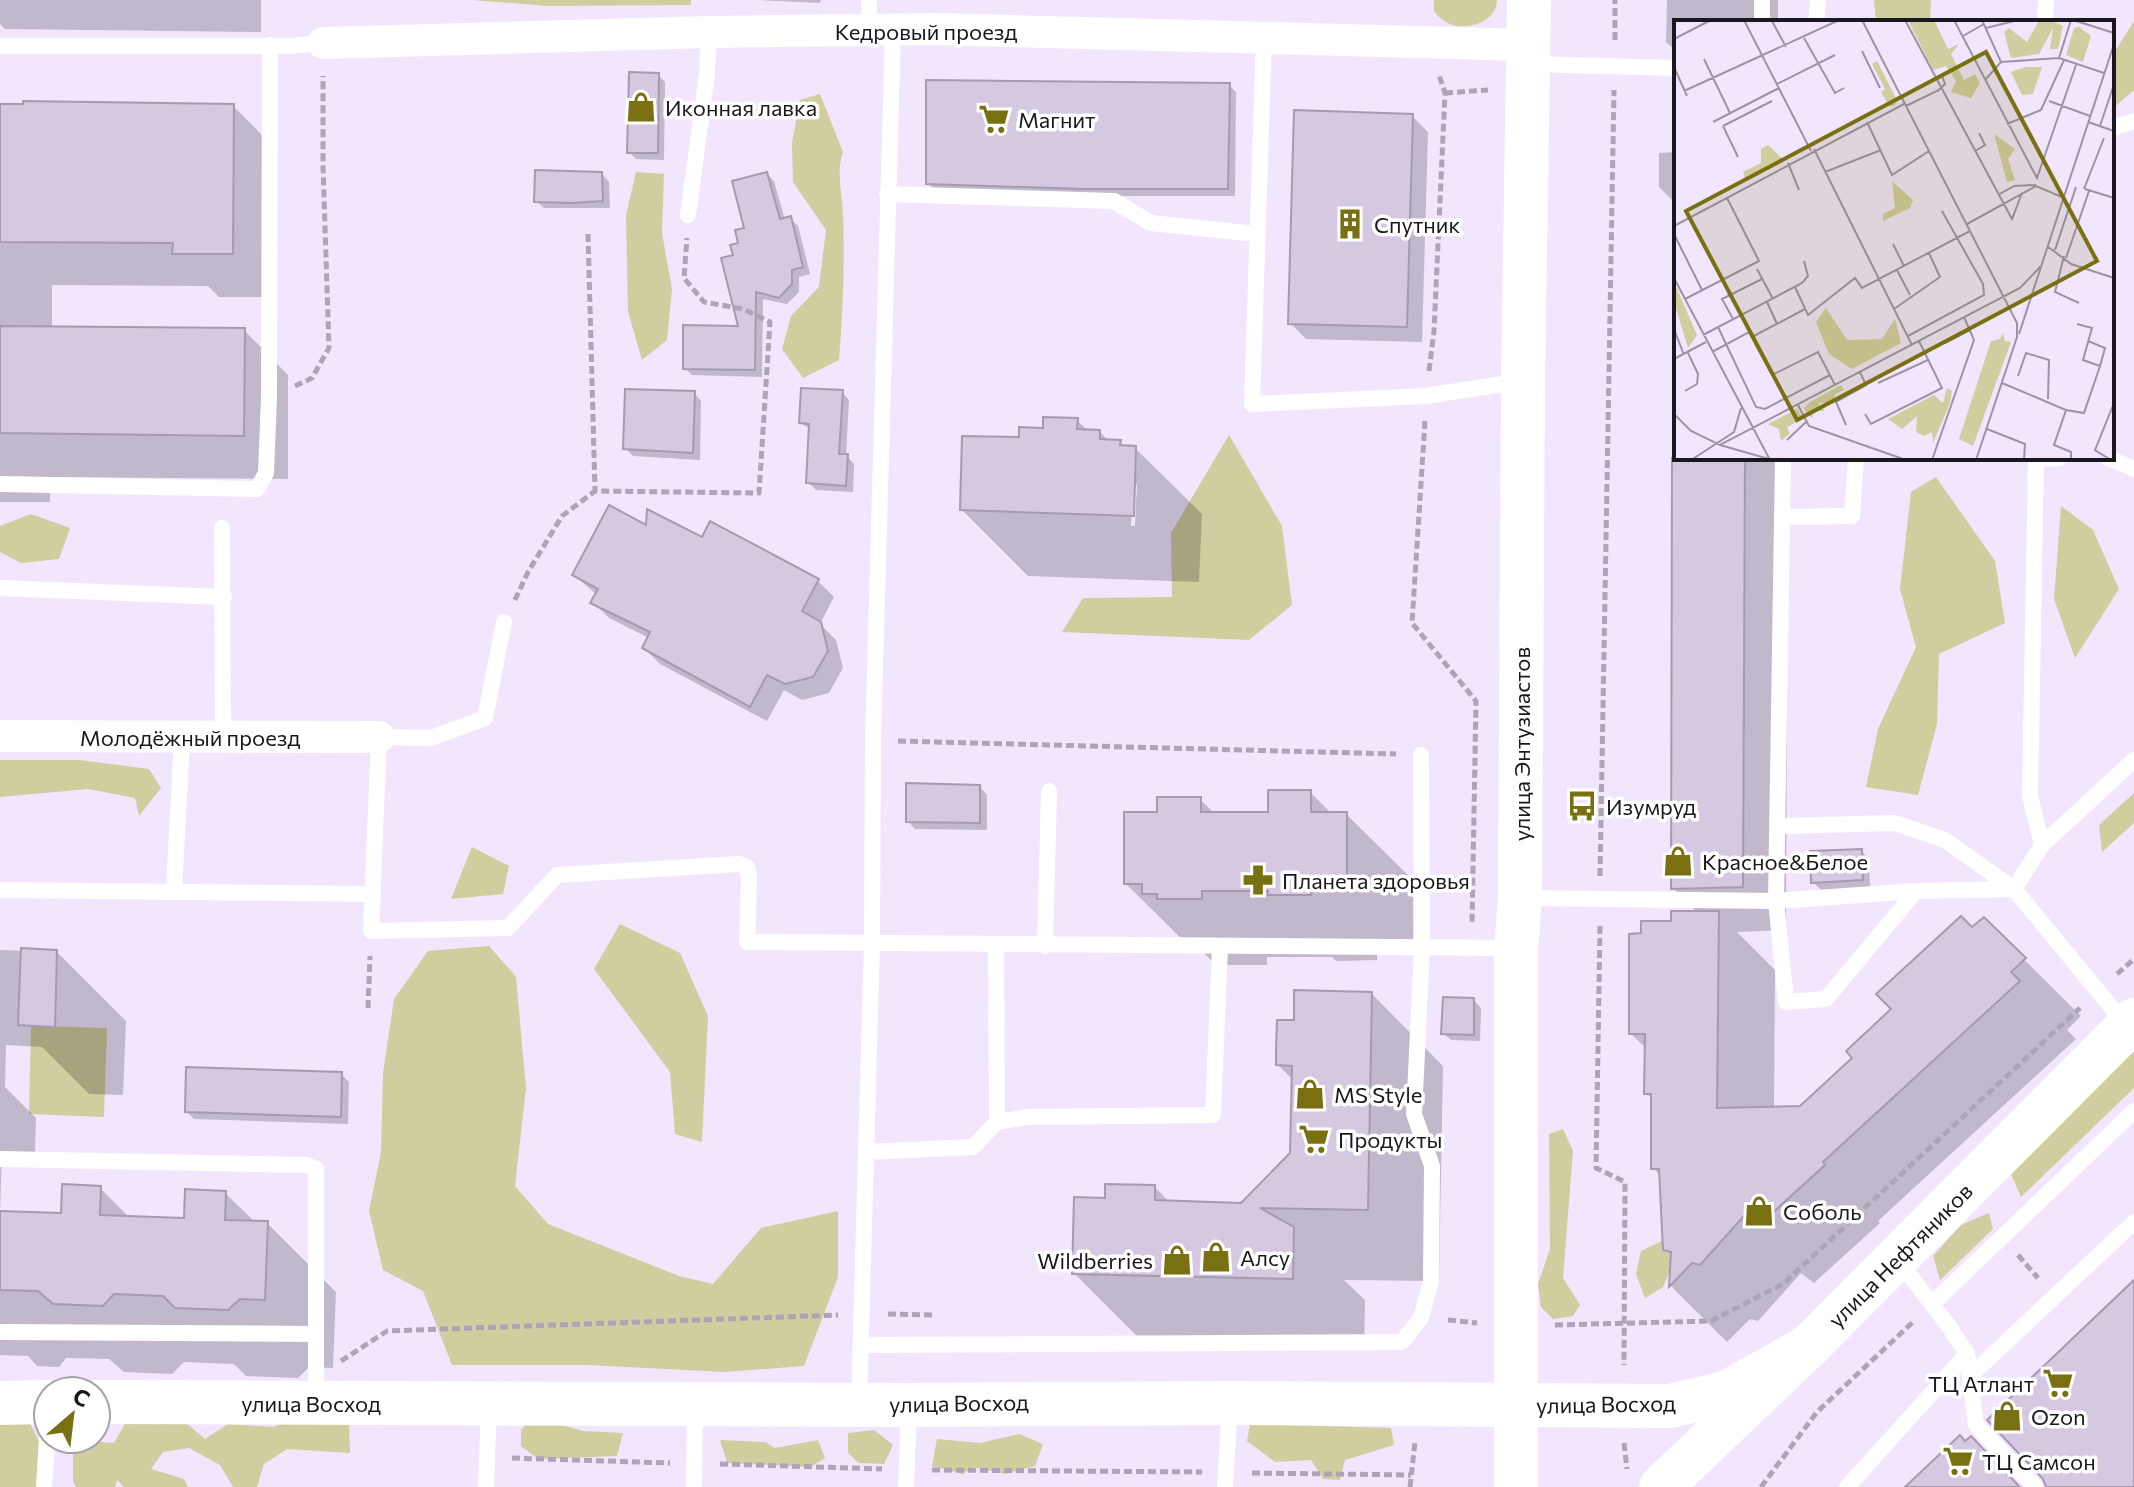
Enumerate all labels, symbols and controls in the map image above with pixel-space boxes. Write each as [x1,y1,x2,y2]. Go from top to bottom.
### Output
street label: Кедровый проезд [835,18,1017,45]
inset map [1674,20,2114,460]
shop icon: Иконная лавка [624,90,658,124]
place label: Иконная лавка [665,94,817,121]
supermarket icon: Магнит [977,102,1011,136]
place label: Магнит [1018,106,1095,133]
building icon: Спутник [1333,207,1367,241]
place label: Спутник [1374,211,1460,238]
street label: улица Энтузиастов [1508,647,1535,841]
street label: Молодёжный проезд [80,724,300,751]
bus stop icon: Изумруд [1565,789,1599,823]
place label: Изумруд [1606,793,1696,820]
shop icon: Красное&Белое [1661,844,1695,878]
place label: Красное&Белое [1702,848,1868,875]
pharmacy icon: Планета здоровья [1241,863,1275,897]
place label: Планета здоровья [1282,867,1470,894]
shop icon: MS Style [1293,1077,1327,1111]
place label: MS Style [1334,1081,1422,1108]
supermarket icon: Продукты [1297,1122,1331,1156]
place label: Продукты [1338,1126,1442,1153]
street label: улица Нефтяников [1822,1177,1978,1333]
shop icon: Соболь [1742,1194,1776,1228]
place label: Соболь [1783,1198,1862,1225]
shop icon: Алсу [1199,1240,1233,1274]
shop icon: Wildberries [1160,1243,1194,1277]
place label: Алсу [1240,1244,1290,1271]
place label: Wildberries [1037,1247,1153,1274]
supermarket icon: ТЦ Атлант [2041,1366,2075,1400]
place label: ТЦ Атлант [1928,1370,2034,1397]
north arrow [32,1375,112,1455]
text: С [69,1381,95,1412]
street label: улица Восход [889,1388,1029,1418]
street label: улица Восход [1536,1389,1676,1419]
street label: улица Восход [241,1390,381,1417]
shop icon: Ozon [1990,1399,2024,1433]
place label: Ozon [2031,1403,2086,1430]
supermarket icon: ТЦ Самсон [1941,1444,1975,1478]
place label: ТЦ Самсон [1982,1448,2096,1475]

